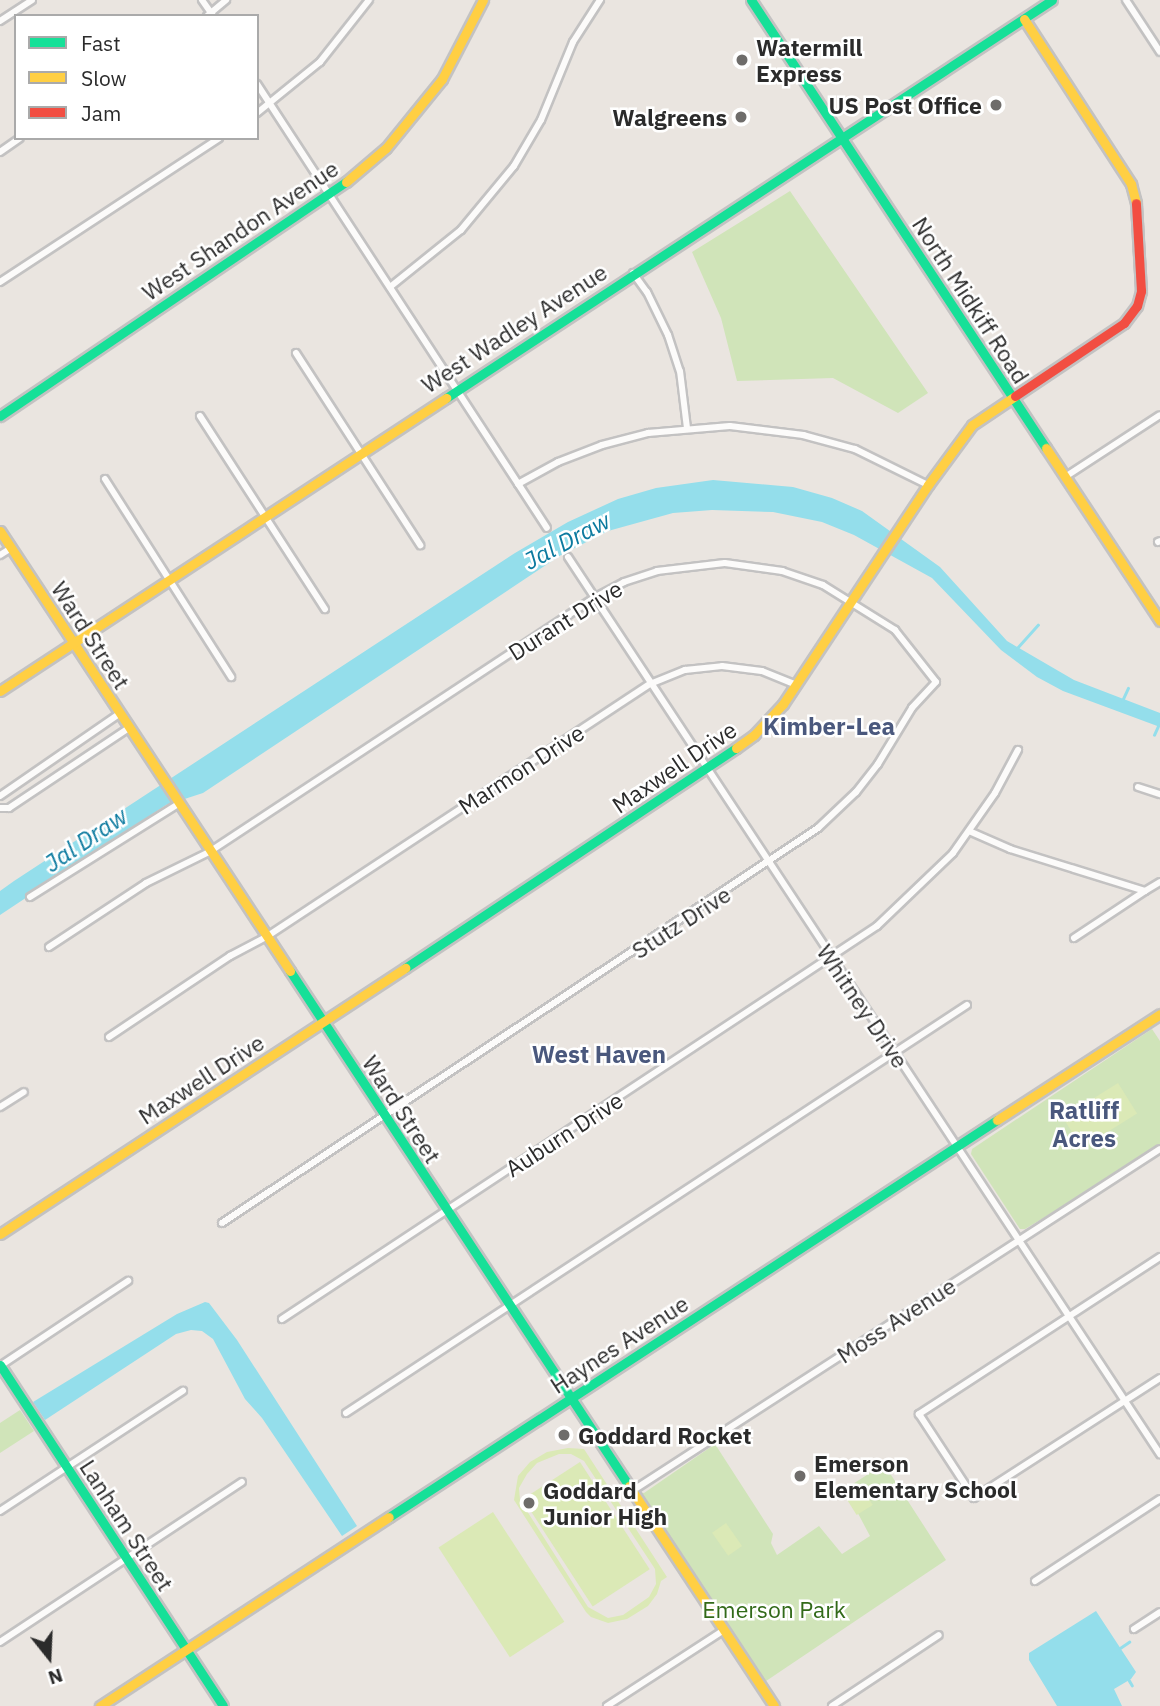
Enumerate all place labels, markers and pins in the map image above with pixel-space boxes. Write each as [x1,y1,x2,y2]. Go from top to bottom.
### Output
place label: Watermill Express [756,33,862,87]
marker: Watermill Express [734,52,750,68]
place label: US Post Office [829,91,982,119]
marker: US Post Office [988,97,1004,113]
place label: Walgreens [612,103,727,131]
marker: Walgreens [733,109,749,125]
place label: Goddard Rocket [578,1421,752,1449]
marker: Goddard Rocket [556,1427,572,1443]
place label: Emerson Elementary School [814,1449,1017,1503]
marker: Emerson Elementary School [792,1468,808,1484]
place label: Goddard Junior High [543,1476,667,1530]
marker: Goddard Junior High [521,1495,537,1511]

